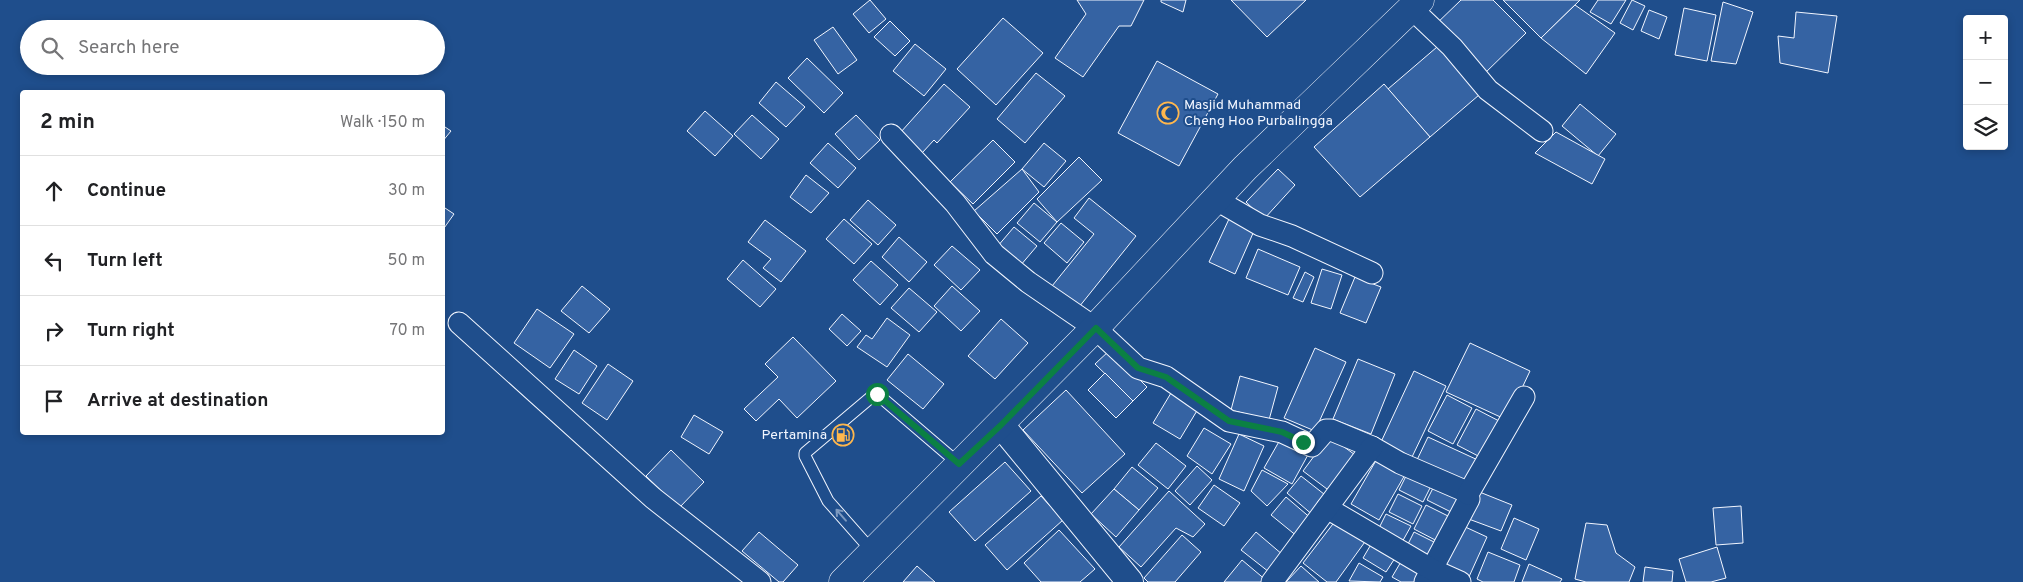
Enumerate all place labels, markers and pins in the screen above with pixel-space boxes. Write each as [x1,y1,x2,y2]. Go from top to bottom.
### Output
place label: Masjid Muhammad Cheng Hoo Purbalingga [1184,97,1333,130]
mosque icon: Masjid Muhammad Cheng Hoo Purbalingga [1156,101,1180,125]
fuel station icon: Pertamina [831,423,855,447]
place label: Pertamina [761,427,827,444]

